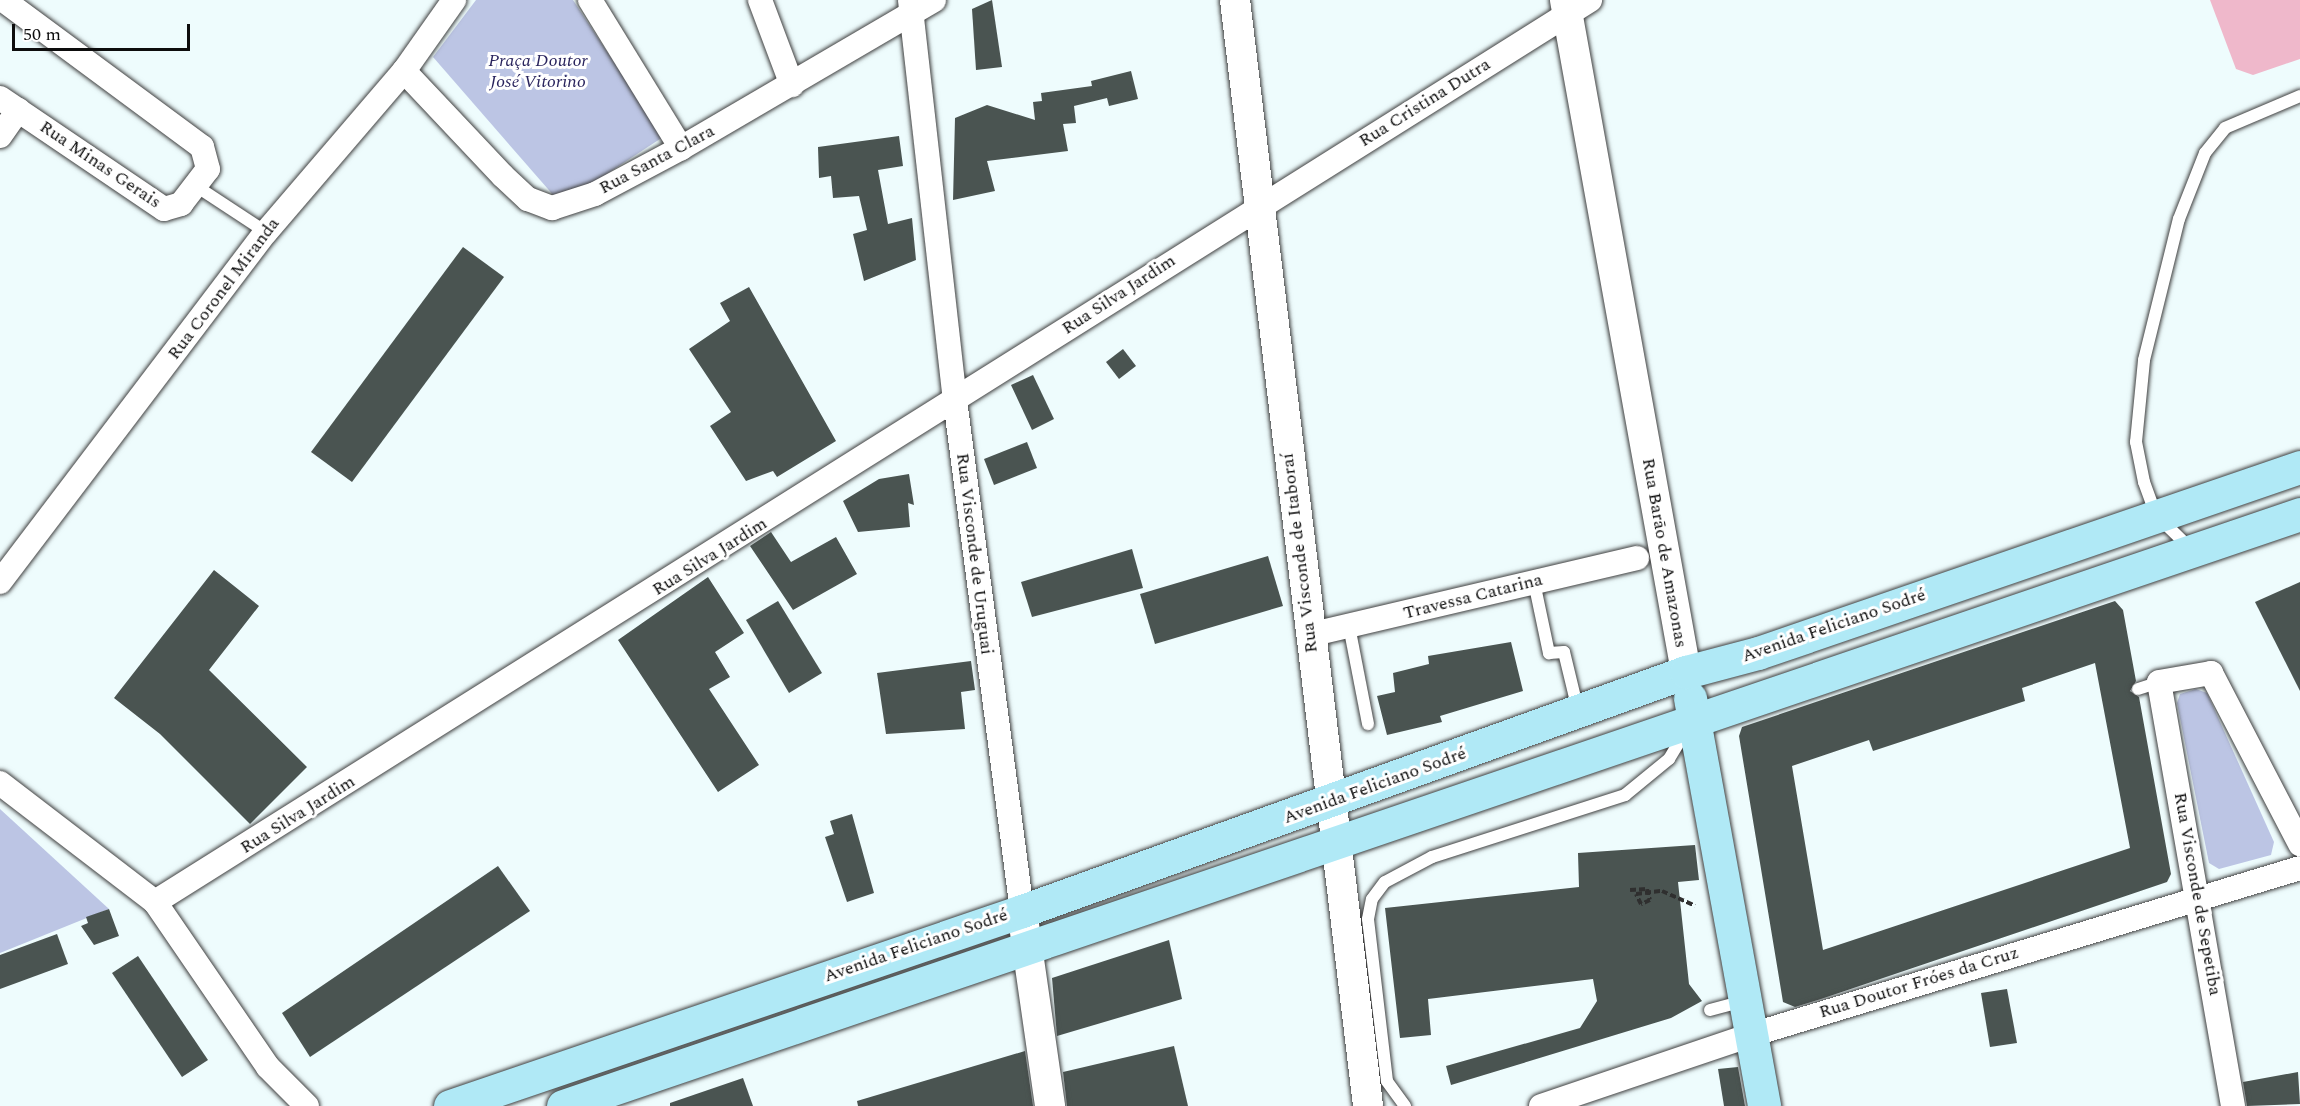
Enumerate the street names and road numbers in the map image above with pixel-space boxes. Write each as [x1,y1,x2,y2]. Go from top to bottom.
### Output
street label: Rua Cristina Dutra [1355,54,1495,152]
street label: Rua Minas Gerais [35,116,165,214]
street label: Rua Santa Clara [596,121,718,199]
street label: Rua Coronel Miranda [164,214,284,364]
street label: Rua Silva Jardim [1058,250,1180,340]
street label: Rua Visconde de Uruguai [951,452,997,656]
street label: Rua Visconde de Itaboraí [1277,452,1323,654]
street label: Rua Barão de Amazonas [1637,456,1691,650]
street label: Rua Silva Jardim [649,513,771,601]
street label: Travessa Catarina [1401,569,1545,625]
street label: Avenida Feliciano Sodré [1739,584,1929,668]
street label: Avenida Feliciano Sodré [1281,743,1469,829]
street label: Rua Silva Jardim [237,771,359,859]
street label: Rua Visconde de Sepetiba [2168,791,2226,997]
street label: Avenida Feliciano Sodré [821,904,1011,988]
street label: Rua Doutor Fróes da Cruz [1817,942,2021,1024]

